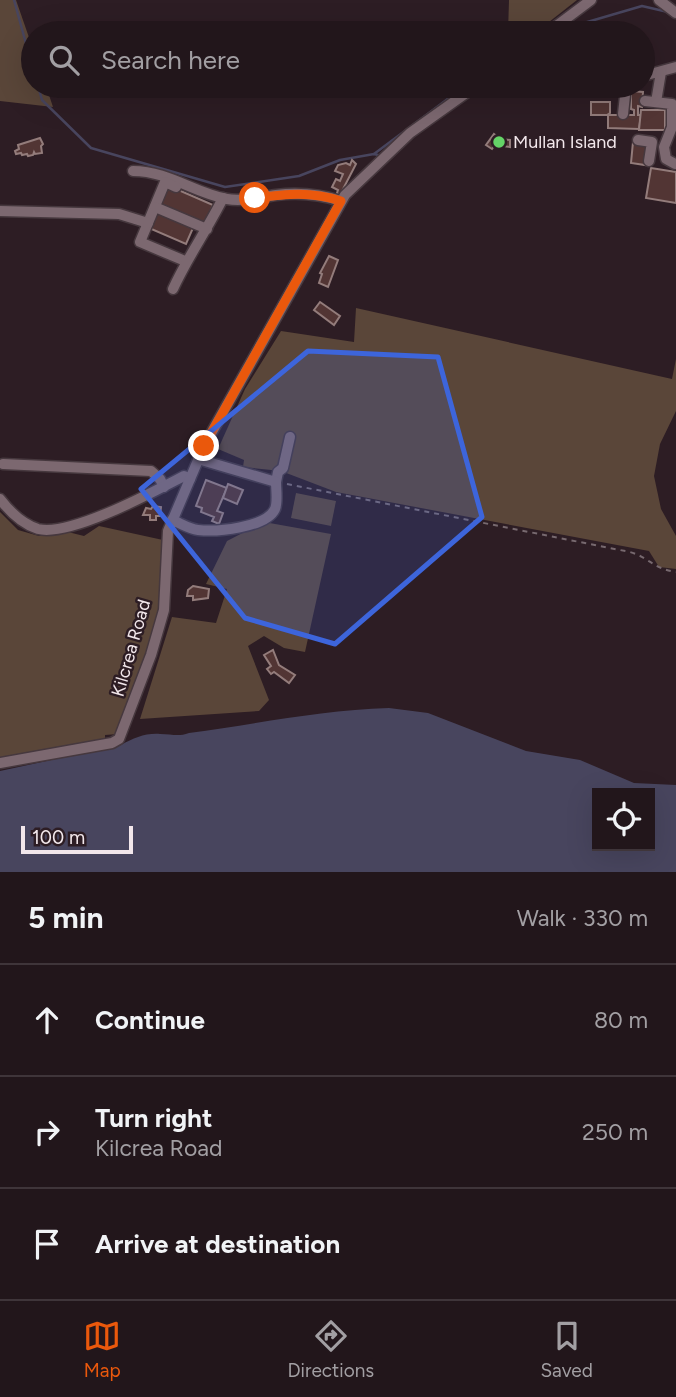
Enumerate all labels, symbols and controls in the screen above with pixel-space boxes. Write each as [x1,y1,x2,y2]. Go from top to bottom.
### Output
search box [21,21,655,98]
icon: search [45,41,83,79]
text: Search here [101,44,240,76]
place label: Mullan Island [513,131,617,153]
marker: Mullan Island [491,134,507,150]
route start [239,182,270,213]
route end [188,430,219,461]
street label: Kilcrea Road [107,597,155,699]
map controls [592,788,655,851]
button: locate [592,788,655,851]
scale bar [21,823,133,855]
text: 100 m [32,826,85,849]
text: 5 min [28,899,104,936]
text: Walk · 330 m [517,904,648,932]
icon: ahead [28,1001,66,1039]
text: Continue [95,1004,205,1036]
text: 80 m [594,1006,648,1034]
text: Turn right [95,1102,212,1134]
icon: right [28,1113,66,1151]
text: 250 m [582,1118,648,1146]
text: Kilcrea Road [95,1134,223,1162]
icon: arrive [28,1225,66,1263]
text: Arrive at destination [95,1228,340,1260]
tab: Map [83,1317,121,1382]
tab: Directions [287,1317,374,1382]
tab: Saved [540,1317,593,1382]

